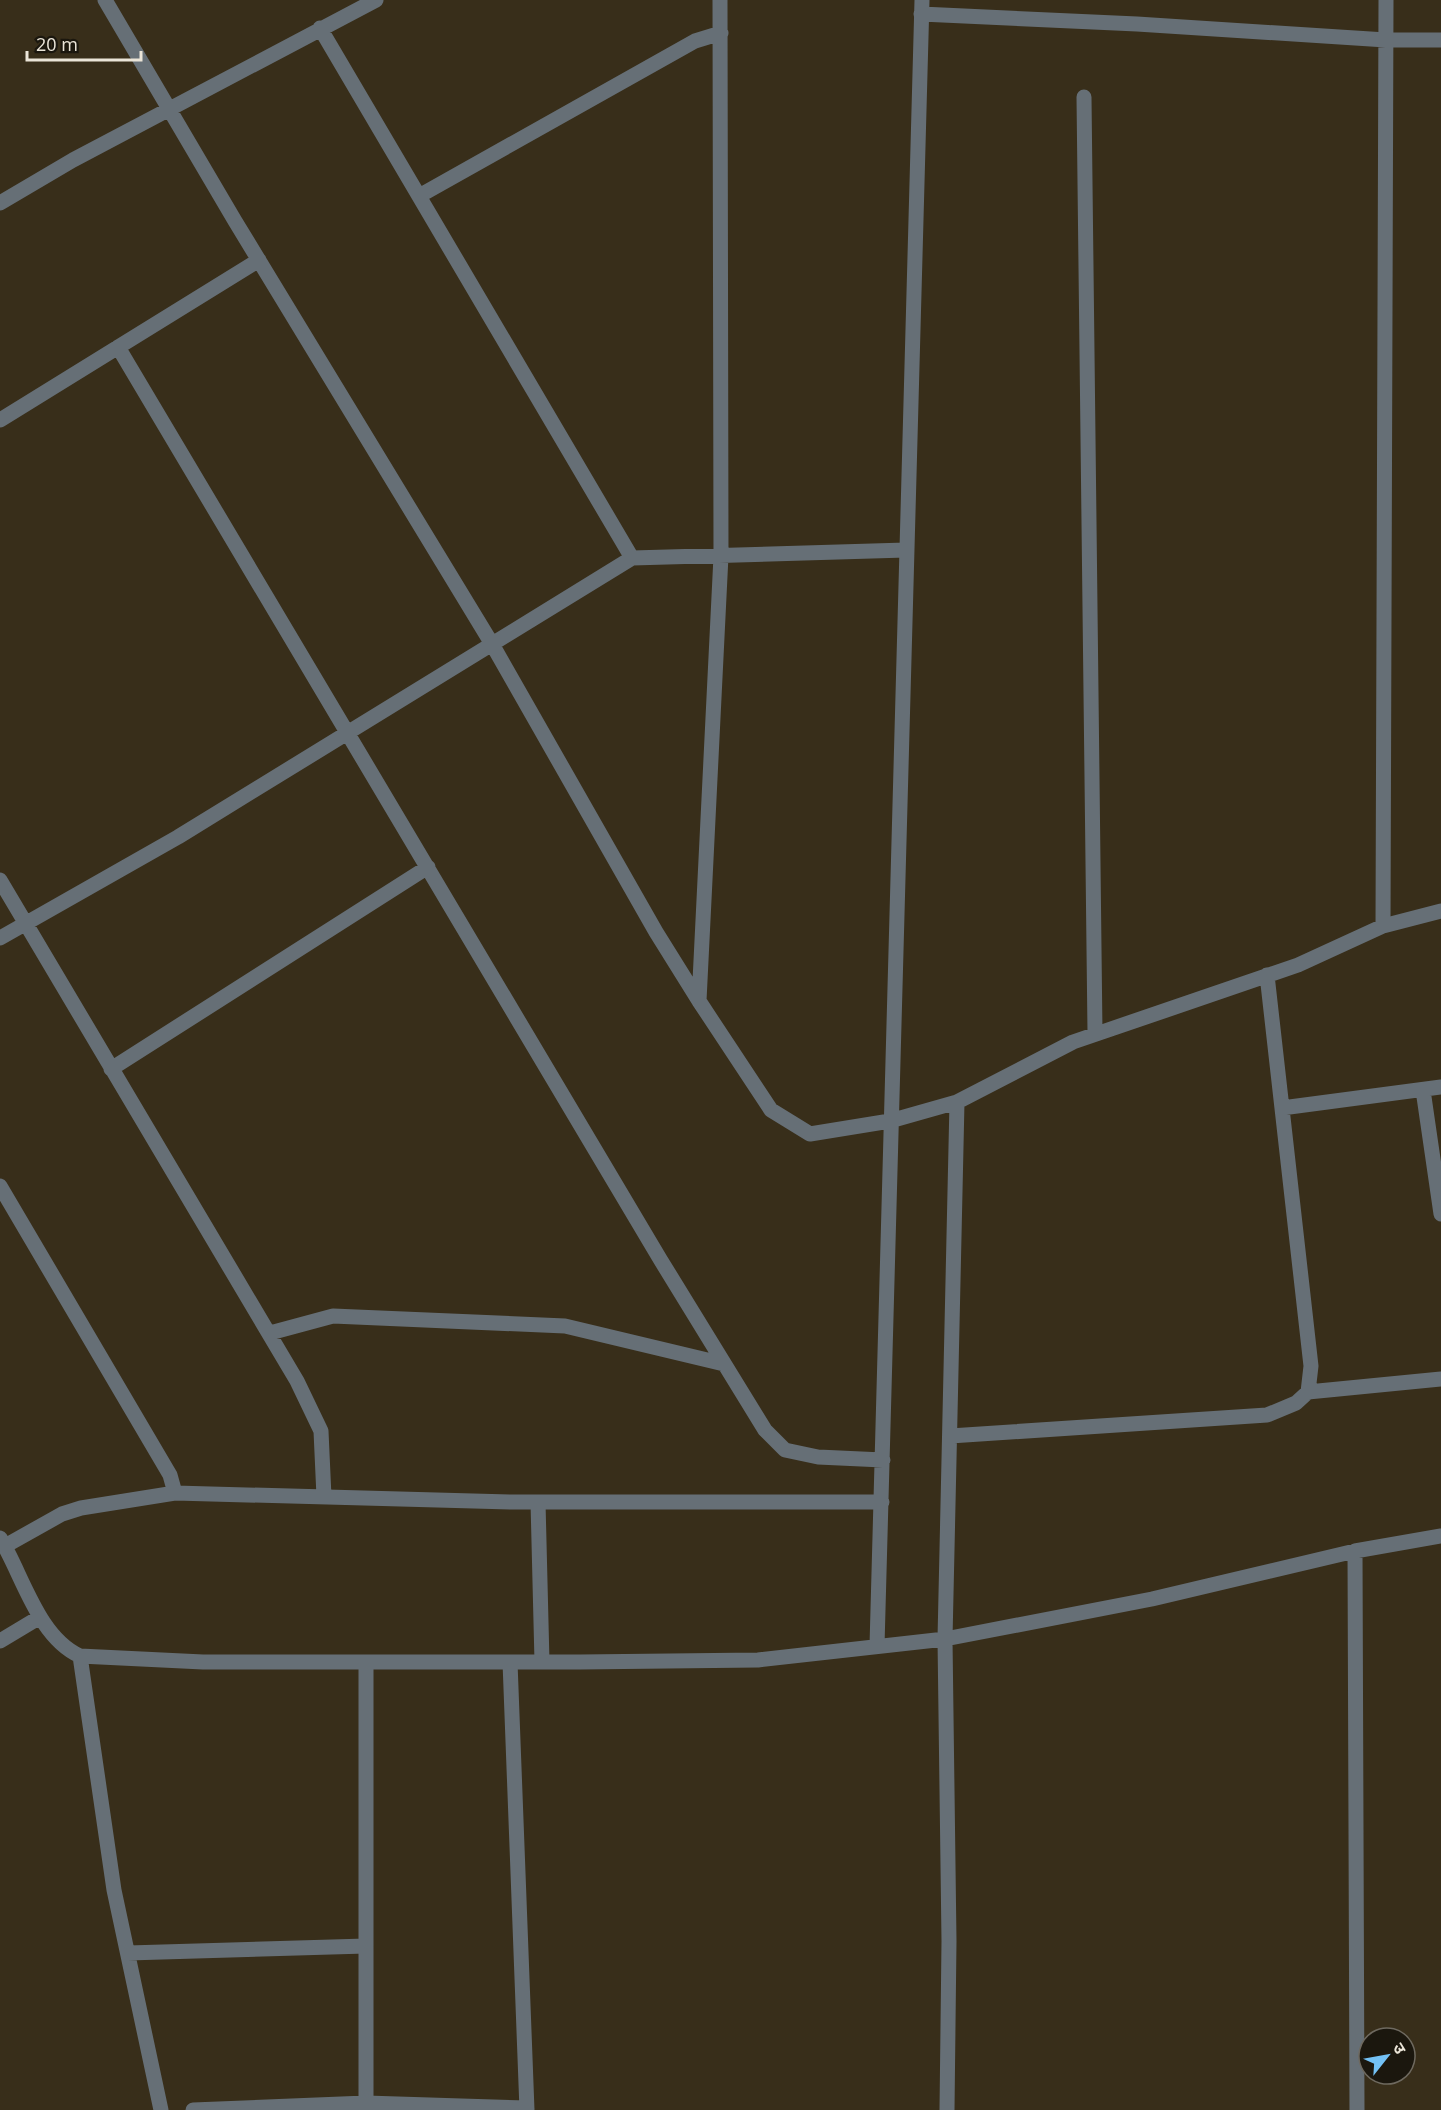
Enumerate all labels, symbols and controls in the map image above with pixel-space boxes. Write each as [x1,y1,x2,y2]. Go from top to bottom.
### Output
scale bar [27,24,141,62]
text: 20 m [36,32,78,56]
north arrow [1357,2026,1417,2086]
text: उ [1388,2039,1412,2058]

